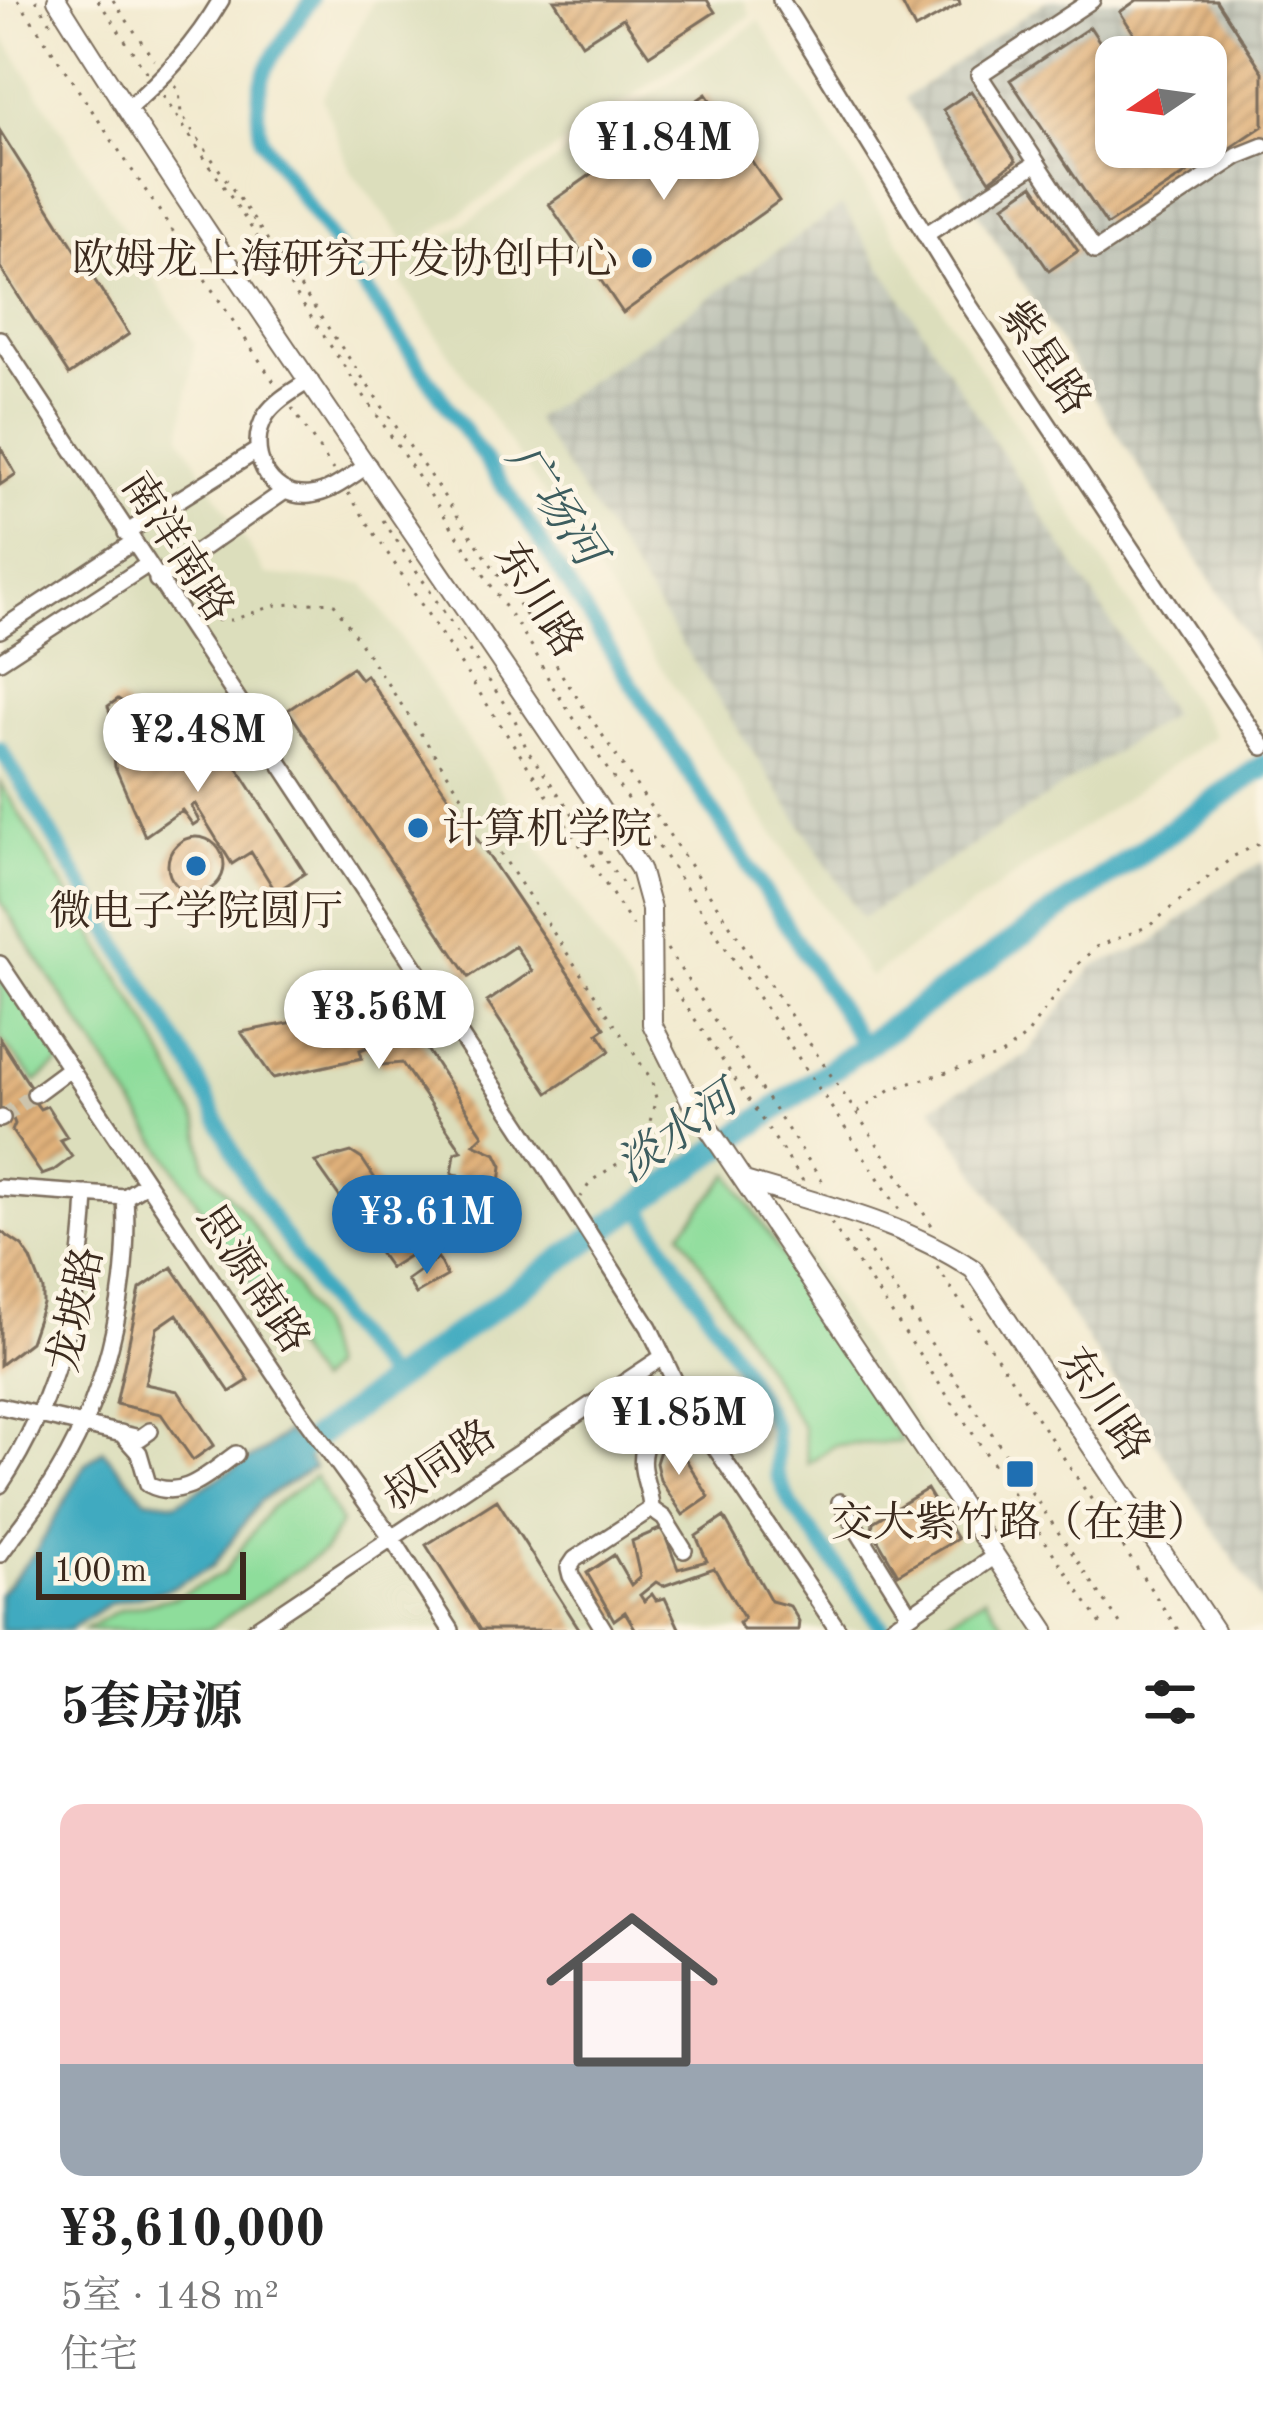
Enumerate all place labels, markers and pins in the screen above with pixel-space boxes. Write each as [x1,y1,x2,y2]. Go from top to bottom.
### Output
pin: ¥1.84M [566,101,762,203]
place label: 欧姆龙上海研究开发协创中心 [72,237,618,283]
marker: 欧姆龙上海研究开发协创中心 [629,245,655,271]
pin: ¥2.48M [100,693,296,795]
place label: 计算机学院 [442,807,652,853]
marker: 计算机学院 [405,815,431,841]
marker: 微电子学院圆厅 [183,853,209,879]
place label: 微电子学院圆厅 [49,889,343,935]
pin: ¥3.56M [281,970,477,1072]
pin: ¥3.61M [329,1175,525,1277]
pin: ¥1.85M [581,1376,777,1478]
marker: 交大紫竹路（在建） [1004,1458,1036,1490]
place label: 交大紫竹路（在建） [831,1500,1209,1546]

